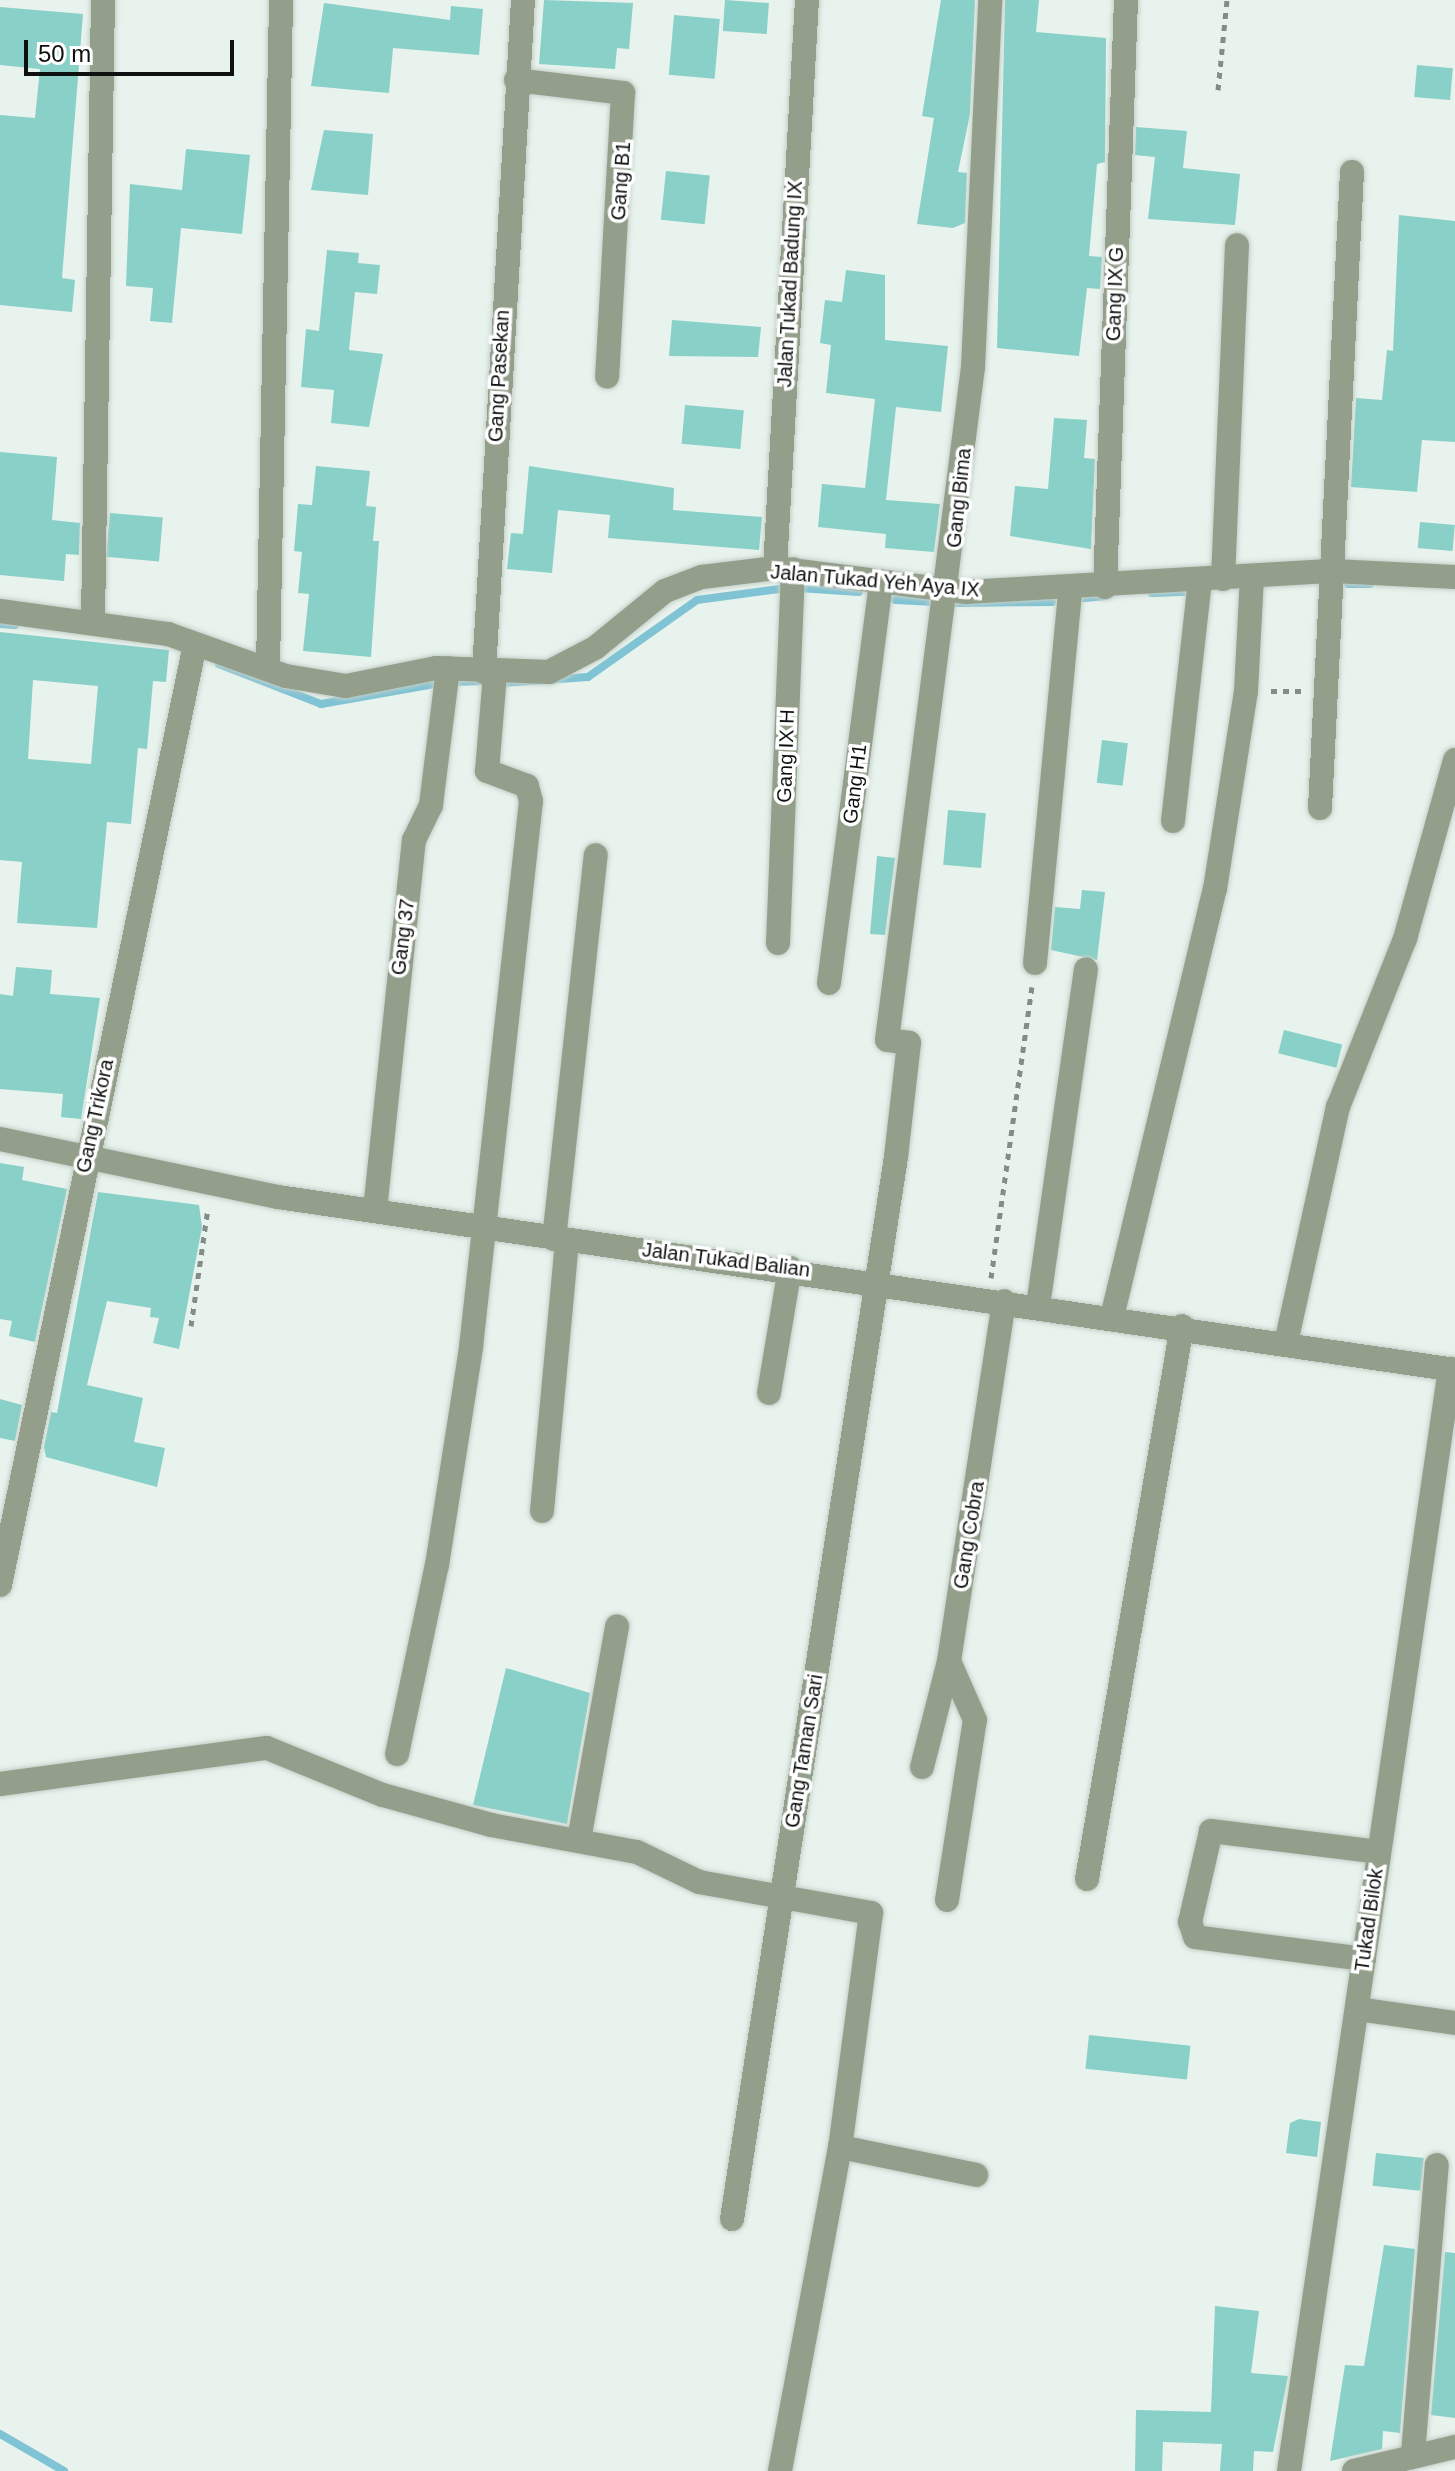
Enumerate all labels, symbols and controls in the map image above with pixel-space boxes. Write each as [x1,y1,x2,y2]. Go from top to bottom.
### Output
scale bar [28,24,238,74]
text: 50 m [38,40,91,67]
street label: Gang B1 [606,141,636,221]
street label: Jalan Tukad Badung IX [773,180,807,388]
street label: Gang IX G [1101,246,1129,342]
street label: Gang Pasekan [484,309,514,443]
street label: Gang Bima [942,447,976,549]
street label: Jalan Tukad Yeh Aya IX [769,560,981,602]
street label: Gang IX H [772,709,800,803]
street label: Gang H1 [838,743,872,825]
street label: Gang 37 [386,897,420,977]
street label: Gang Trikora [71,1057,119,1175]
street label: Jalan Tukad Balian [640,1238,812,1282]
street label: Gang Cobra [949,1479,989,1591]
street label: Gang Taman Sari [780,1672,828,1830]
street label: Tukad Bilok [1350,1867,1388,1973]

